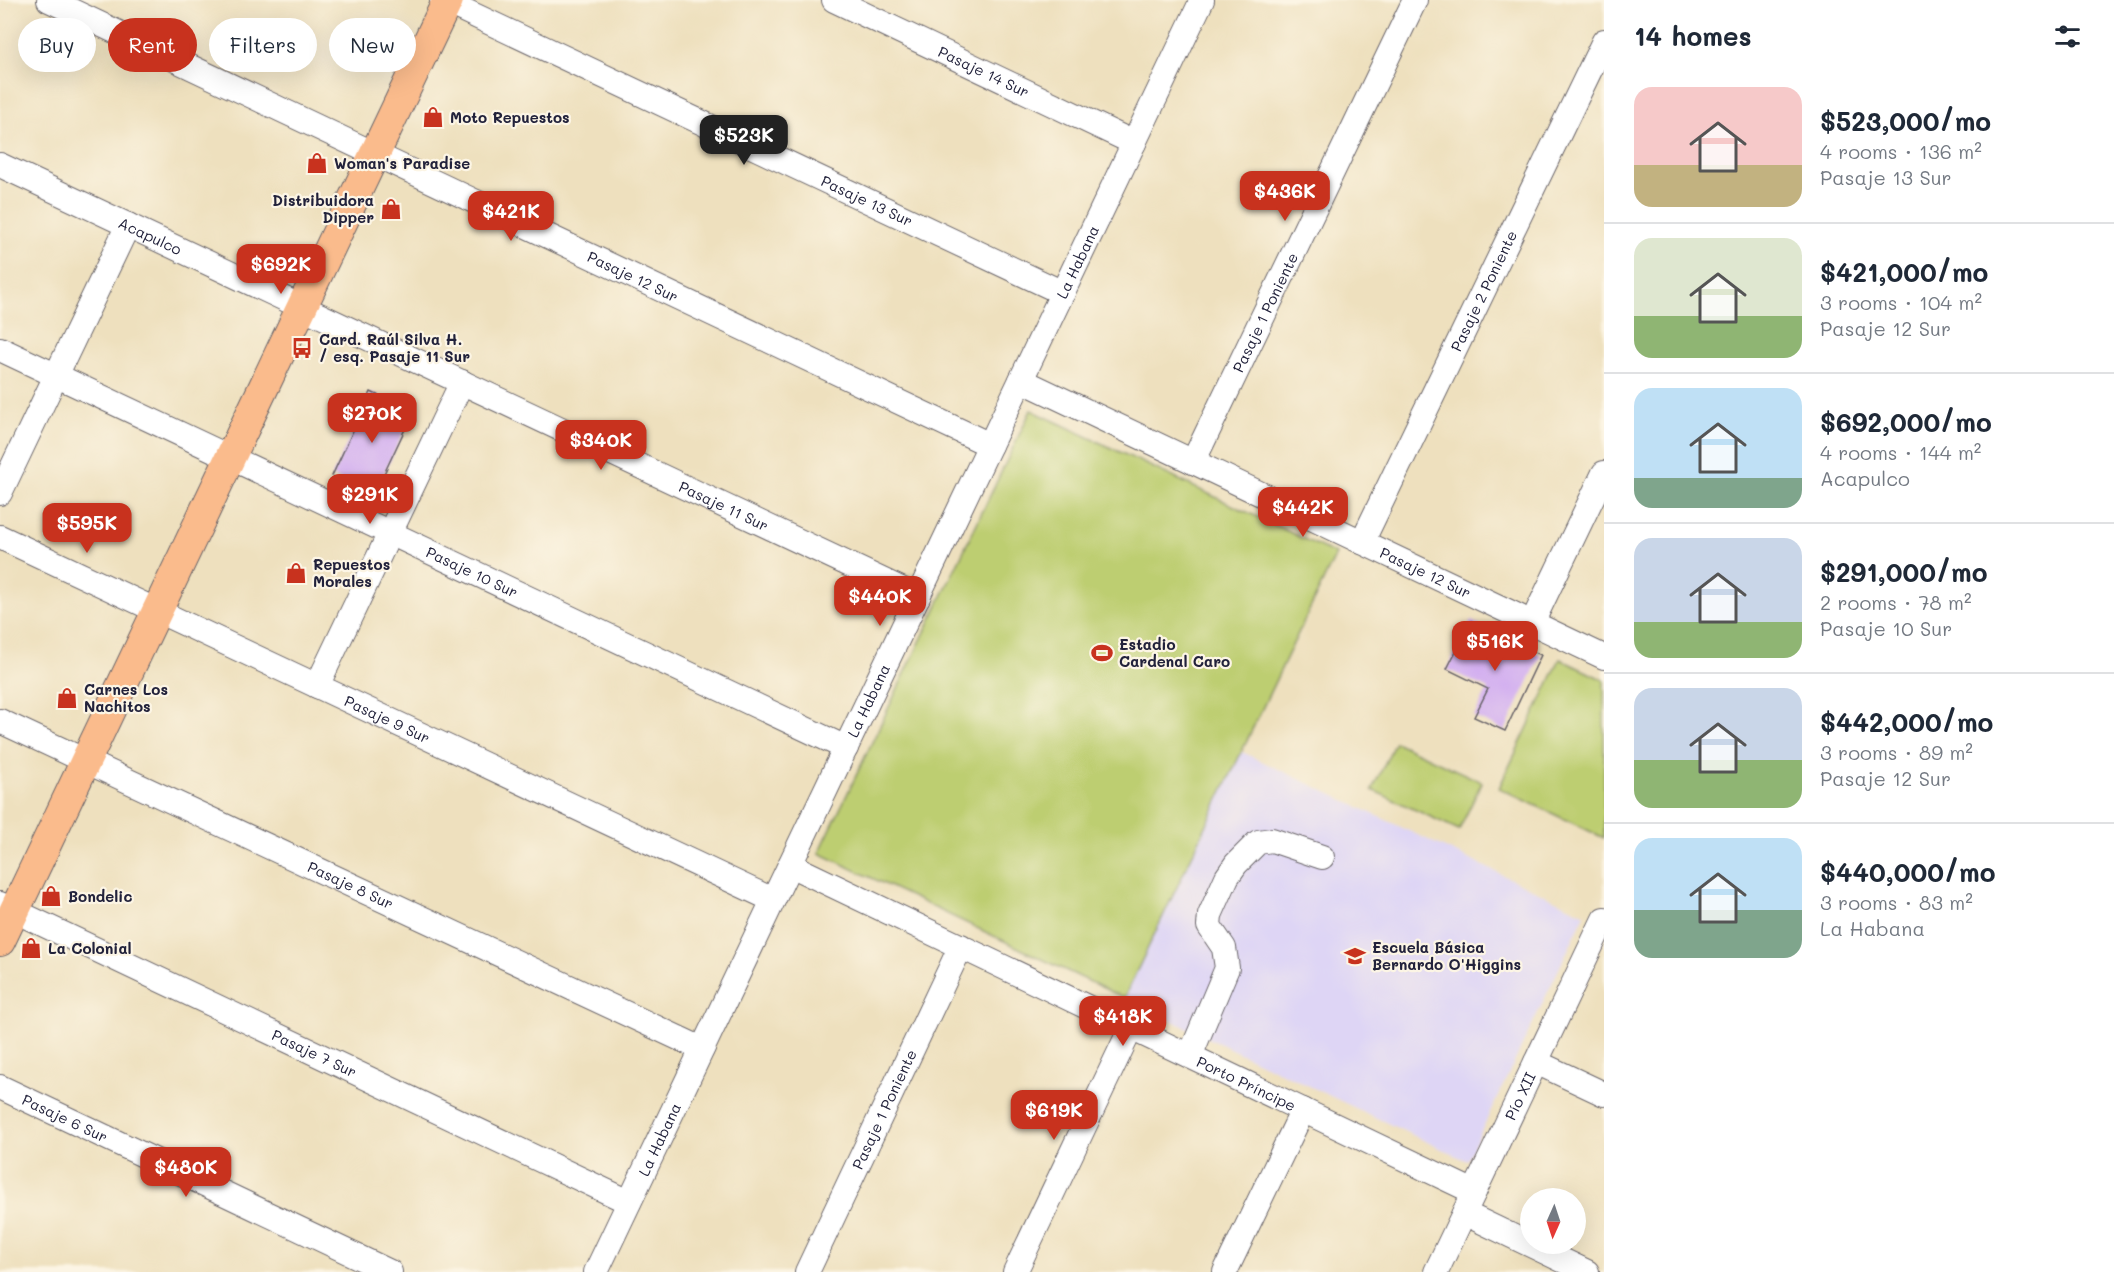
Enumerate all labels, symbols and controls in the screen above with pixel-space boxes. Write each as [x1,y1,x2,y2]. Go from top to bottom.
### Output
chip: Buy [18,18,96,72]
chip: Rent [108,18,197,72]
chip: Filters [209,18,317,72]
chip: New [329,18,416,72]
text: 14 homes [1634,19,1752,53]
icon: filters [2051,20,2084,53]
street label: Pasaje 14 Sur [935,41,1033,102]
text: $523,000/mo [1820,104,1991,138]
shop icon: Moto Repuestos [421,105,445,129]
place label: Moto Repuestos [450,107,570,127]
icon: home [1682,111,1754,183]
pin: $523K [702,115,786,166]
text: $523K [714,121,774,147]
text: 4 rooms · 136 m² [1820,138,1982,164]
shop icon: Woman's Paradise [305,151,329,175]
place label: Woman's Paradise [334,153,470,173]
text: Pasaje 13 Sur [1820,164,1952,190]
street label: Pasaje 13 Sur [818,170,916,231]
pin: $436K [1243,171,1327,222]
text: $436K [1254,177,1316,203]
place label: Distribuidora Dipper [272,190,374,227]
pin: $421K [469,191,553,242]
shop icon: Distribuidora Dipper [379,197,403,221]
text: $421K [482,197,540,223]
street label: Acapulco [115,212,185,259]
street label: La Habana [1051,222,1103,302]
street label: Pasaje 2 Poniente [1446,227,1521,355]
pin: $692K [239,244,323,295]
street label: Pasaje 12 Sur [584,246,682,306]
street label: Pasaje 1 Poniente [1228,249,1302,375]
text: $692K [251,250,311,276]
text: $421,000/mo [1820,255,1988,289]
icon: home [1682,262,1754,334]
text: 3 rooms · 104 m² [1820,289,1982,315]
text: Pasaje 12 Sur [1820,315,1951,341]
place label: Card. Raúl Silva H. / esq. Pasaje 11 Sur [319,329,470,366]
bus stop icon: Card. Raúl Silva H. / esq. Pasaje 11 Sur [290,336,314,360]
pin: $270K [330,393,414,444]
text: $270K [342,399,402,425]
text: $692,000/mo [1820,405,1992,439]
icon: home [1682,412,1754,484]
pin: $340K [559,420,643,471]
text: $340K [569,426,633,452]
text: 4 rooms · 144 m² [1820,439,1981,465]
text: Acapulco [1820,465,1910,491]
pin: $291K [328,474,412,525]
street label: Pasaje 11 Sur [676,476,772,535]
text: $291K [341,480,399,506]
pin: $442K [1261,487,1345,538]
text: $442K [1272,493,1334,519]
pin: $595K [45,503,129,554]
text: $595K [57,509,117,535]
street label: Pasaje 10 Sur [423,541,521,602]
street label: Pasaje 12 Sur [1377,542,1474,602]
place label: Repuestos Morales [313,554,390,591]
text: $291,000/mo [1820,555,1988,589]
shop icon: Repuestos Morales [284,561,308,585]
icon: home [1682,562,1754,634]
pin: $440K [838,576,922,627]
text: $440K [848,582,912,608]
text: 2 rooms · 78 m² [1820,589,1972,615]
text: Pasaje 10 Sur [1820,615,1952,641]
pin: $516K [1453,621,1537,672]
text: $516K [1466,627,1524,653]
place label: Estadio Cardenal Caro [1119,634,1230,671]
sports icon: Estadio Cardenal Caro [1090,641,1114,665]
street label: La Habana [842,661,894,740]
place label: Carnes Los Nachitos [84,679,168,716]
shop icon: Carnes Los Nachitos [55,686,79,710]
street label: Pasaje 9 Sur [341,690,433,748]
text: $442,000/mo [1820,705,1993,739]
icon: home [1682,712,1754,784]
text: 3 rooms · 89 m² [1820,739,1973,765]
text: Pasaje 12 Sur [1820,765,1951,791]
text: $440,000/mo [1820,855,1996,889]
street label: Pasaje 8 Sur [305,856,397,913]
icon: home [1682,862,1754,934]
shop icon: Bondelic [39,884,63,908]
place label: Bondelic [68,886,132,906]
text: 3 rooms · 83 m² [1820,889,1973,915]
text: La Habana [1820,915,1925,941]
shop icon: La Colonial [19,936,43,960]
place label: Escuela Básica Bernardo O'Higgins [1372,937,1521,974]
place label: La Colonial [48,938,132,958]
school or university icon: Escuela Básica Bernardo O'Higgins [1343,944,1367,968]
pin: $418K [1081,996,1165,1047]
text: $418K [1093,1002,1153,1028]
street label: Pasaje 7 Sur [269,1024,360,1082]
street label: Pasaje 1 Poniente [847,1046,921,1172]
street label: Porto Príncipe [1194,1051,1299,1115]
street label: Pío XII [1500,1068,1540,1123]
street label: Pasaje 6 Sur [19,1089,111,1147]
pin: $619K [1012,1090,1096,1141]
text: $619K [1025,1096,1083,1122]
street label: La Habana [633,1099,685,1179]
pin: $480K [144,1147,228,1198]
text: $480K [154,1153,218,1179]
north arrow [1520,1188,1586,1254]
map controls [1520,1188,1586,1254]

